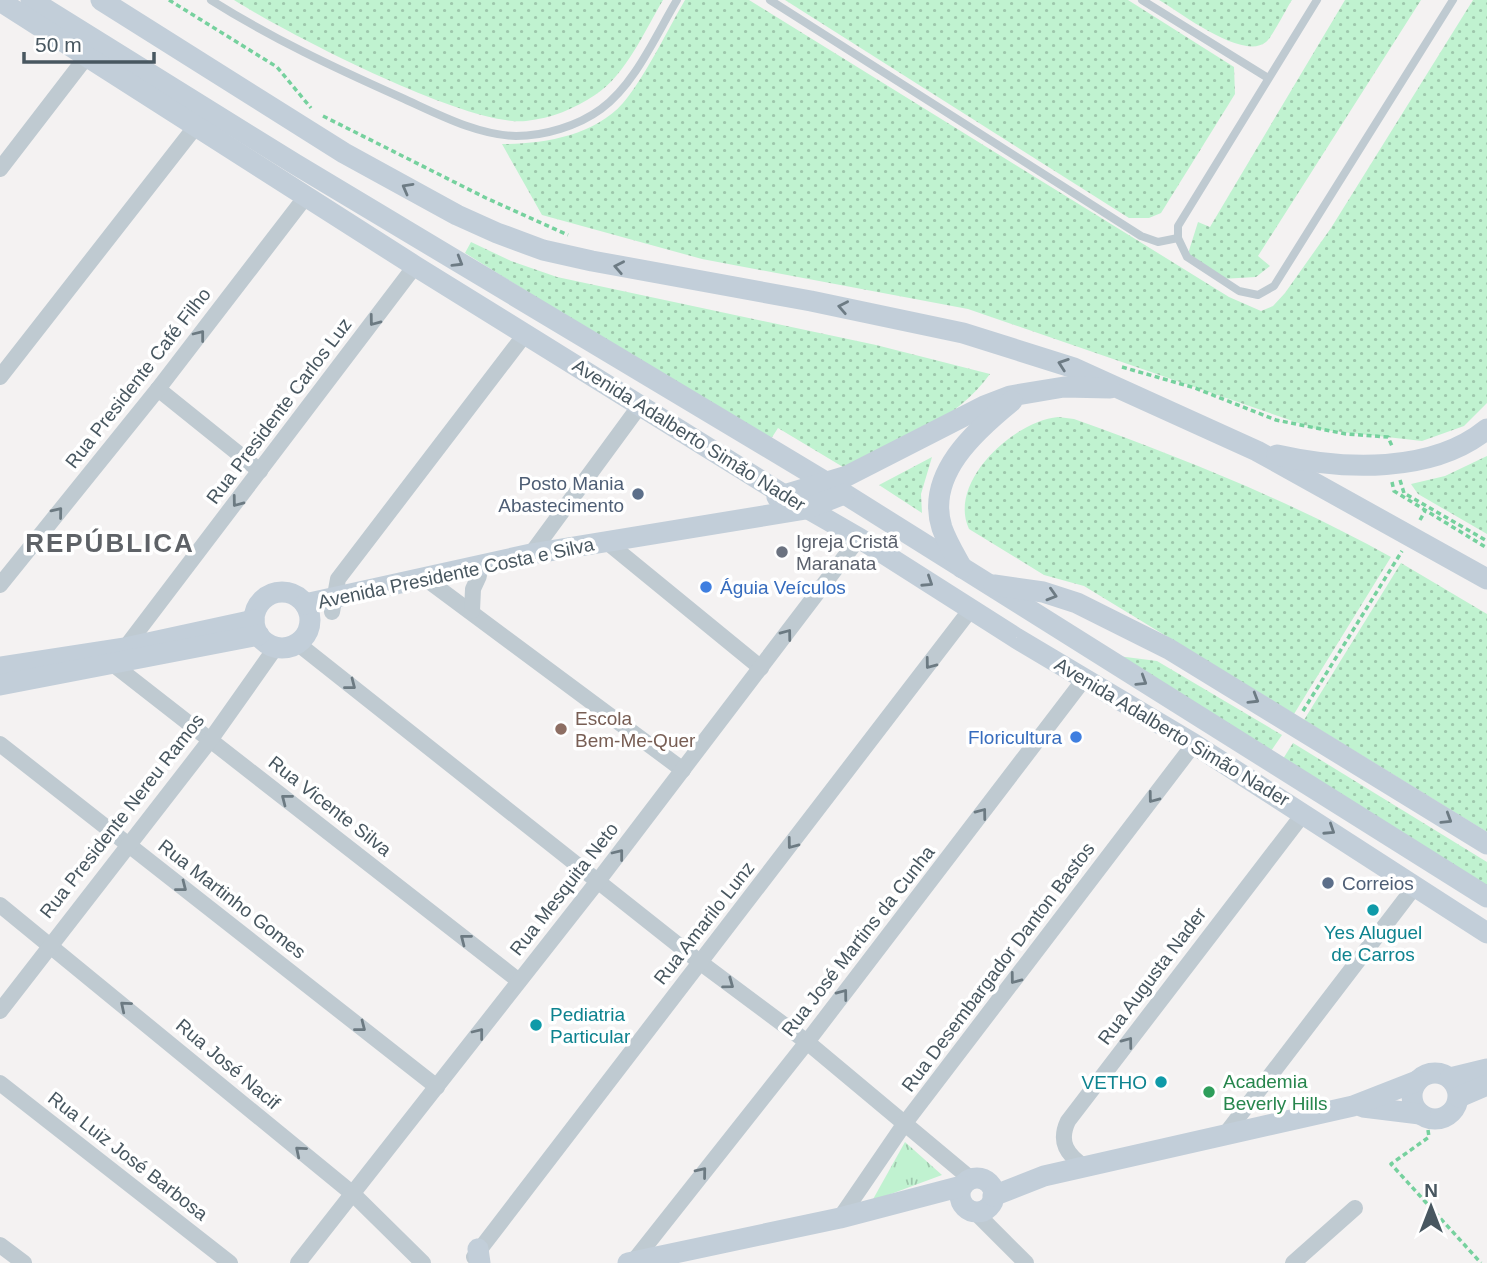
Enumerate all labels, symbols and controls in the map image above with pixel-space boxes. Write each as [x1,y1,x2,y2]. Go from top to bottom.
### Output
scale bar [24,21,154,65]
text: 50 m [35,33,82,56]
one-way arrow [402,183,414,196]
one-way arrow [451,254,464,267]
one-way arrow [613,260,625,275]
street label: Rua Presidente Café Filho [61,284,215,472]
one-way arrow [837,301,849,316]
one-way arrow [369,313,382,325]
street label: Rua Presidente Carlos Luz [202,314,356,508]
one-way arrow [191,330,204,342]
street label: Avenida Adalberto Simão Nader [569,355,810,516]
one-way arrow [1057,358,1069,372]
place label: Posto Mania Abastecimento [498,473,624,516]
marker: Posto Mania Abastecimento [630,486,646,502]
one-way arrow [232,494,245,507]
one-way arrow [49,508,62,520]
district label: REPÚBLICA [25,528,195,558]
place label: Igreja Cristã Maranata [796,531,899,574]
street label: Avenida Presidente Costa e Silva [316,533,596,613]
marker: Igreja Cristã Maranata [774,544,790,560]
one-way arrow [920,573,933,586]
place label: Águia Veículos [720,577,846,598]
marker: Águia Veículos [698,579,714,595]
one-way arrow [1046,587,1058,601]
one-way arrow [778,629,791,641]
street label: Avenida Adalberto Simão Nader [1051,653,1294,811]
one-way arrow [925,656,938,668]
one-way arrow [1134,672,1147,685]
one-way arrow [343,677,355,690]
one-way arrow [1246,691,1259,704]
place label: Escola Bem-Me-Quer [575,708,696,751]
street label: Rua Presidente Nereu Ramos [36,710,208,922]
marker: Escola Bem-Me-Quer [553,721,569,737]
place label: Floricultura [968,727,1062,748]
marker: Floricultura [1068,729,1084,745]
street label: Rua Vicente Silva [265,752,396,861]
one-way arrow [1148,791,1161,803]
one-way arrow [282,794,294,807]
one-way arrow [973,809,986,821]
one-way arrow [1440,810,1453,823]
street label: Rua Mesquita Neto [506,818,622,960]
one-way arrow [1322,821,1335,834]
street label: Rua Martinho Gomes [154,835,310,963]
one-way arrow [787,837,800,849]
street label: Rua Desembargador Danton Bastos [897,838,1099,1096]
street label: Rua José Martins da Cunha [777,841,939,1040]
one-way arrow [611,849,624,862]
street label: Rua Amarilo Lunz [650,857,758,989]
place label: Correios [1342,873,1414,894]
marker: Correios [1320,875,1336,891]
one-way arrow [174,878,187,891]
marker: Yes Aluguel de Carros [1365,902,1381,918]
street label: Rua Augusta Nader [1094,903,1211,1049]
place label: Yes Aluguel de Carros [1324,922,1422,965]
one-way arrow [460,935,473,947]
one-way arrow [1010,972,1023,984]
one-way arrow [721,976,734,988]
one-way arrow [835,989,848,1002]
one-way arrow [120,1002,133,1014]
place label: Pediatria Particular [550,1004,631,1047]
street label: Rua José Nacif [172,1015,285,1114]
marker: Pediatria Particular [528,1017,544,1033]
one-way arrow [353,1019,366,1032]
one-way arrow [471,1028,483,1041]
one-way arrow [1119,1038,1132,1050]
place label: Academia Beverly Hills [1223,1071,1328,1114]
place label: VETHO [1082,1072,1147,1093]
marker: VETHO [1153,1074,1169,1090]
marker: Academia Beverly Hills [1201,1084,1217,1100]
street label: Rua Luiz José Barbosa [44,1087,212,1225]
one-way arrow [296,1147,309,1159]
one-way arrow [694,1168,707,1180]
north arrow [1396,1172,1466,1242]
text: N [1424,1180,1438,1201]

